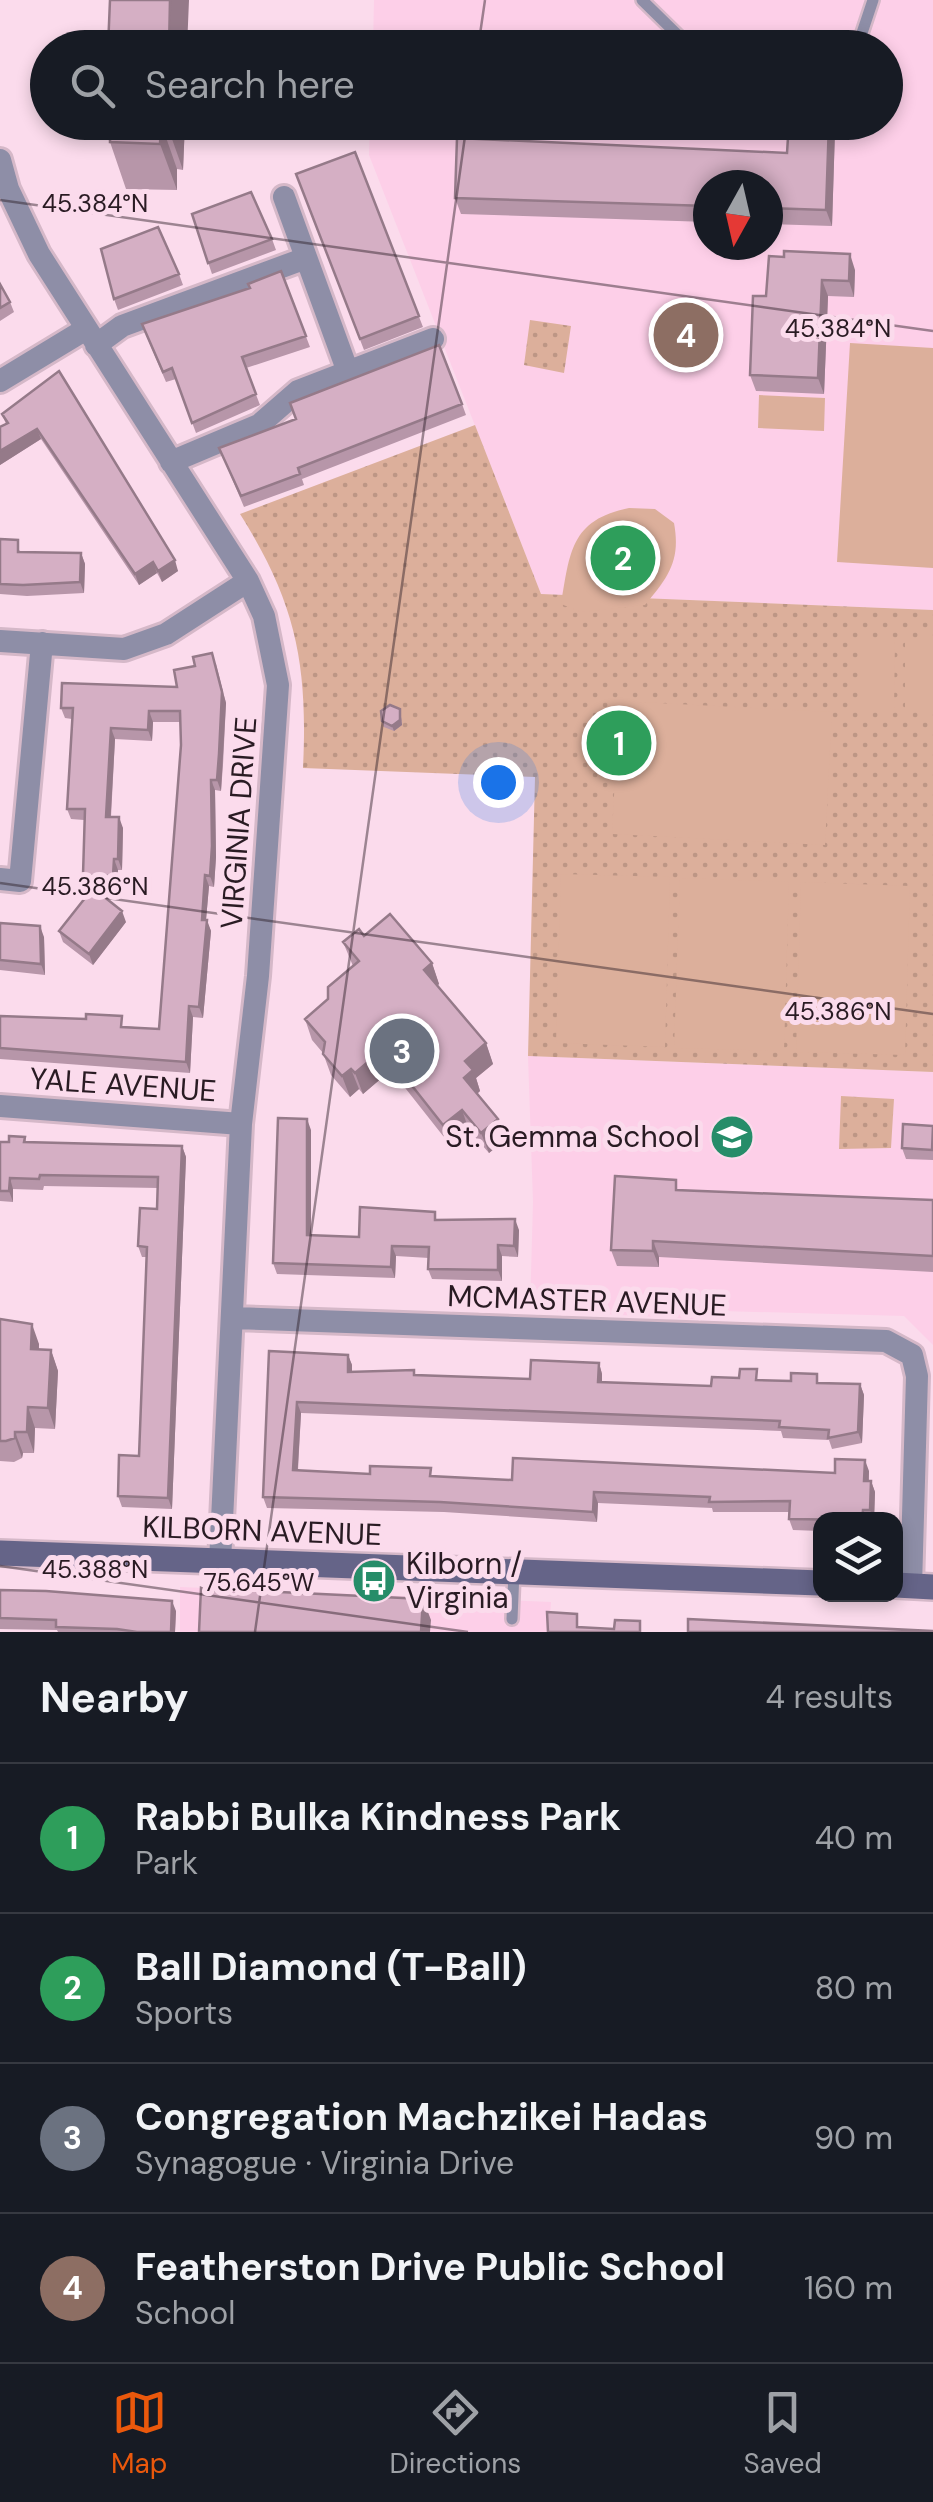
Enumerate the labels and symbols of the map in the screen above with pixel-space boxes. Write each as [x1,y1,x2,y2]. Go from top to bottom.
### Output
north arrow [693,170,783,260]
text: 45.384°N [42,187,148,220]
pin: 4 [654,298,718,372]
text: 45.384°N [785,312,891,345]
pin: 2 [590,520,656,596]
pin: 1 [586,706,652,780]
street label: VIRGINIA DRIVE [212,715,265,930]
your location [473,757,524,808]
text: 45.386°N [42,870,148,903]
text: 45.386°N [785,995,891,1028]
pin: 3 [370,1014,434,1088]
street label: YALE AVENUE [28,1059,218,1110]
school or university icon: St. Gemma School [709,1114,755,1160]
place label: St. Gemma School [445,1117,700,1156]
street label: MCMASTER AVENUE [447,1276,727,1325]
street label: KILBORN AVENUE [142,1507,382,1554]
place label: Kilborn / Virginia [406,1544,522,1617]
text: 45.388°N [42,1553,148,1586]
bus stop icon: Kilborn / Virginia [351,1558,397,1604]
text: 75.645°W [204,1566,314,1599]

